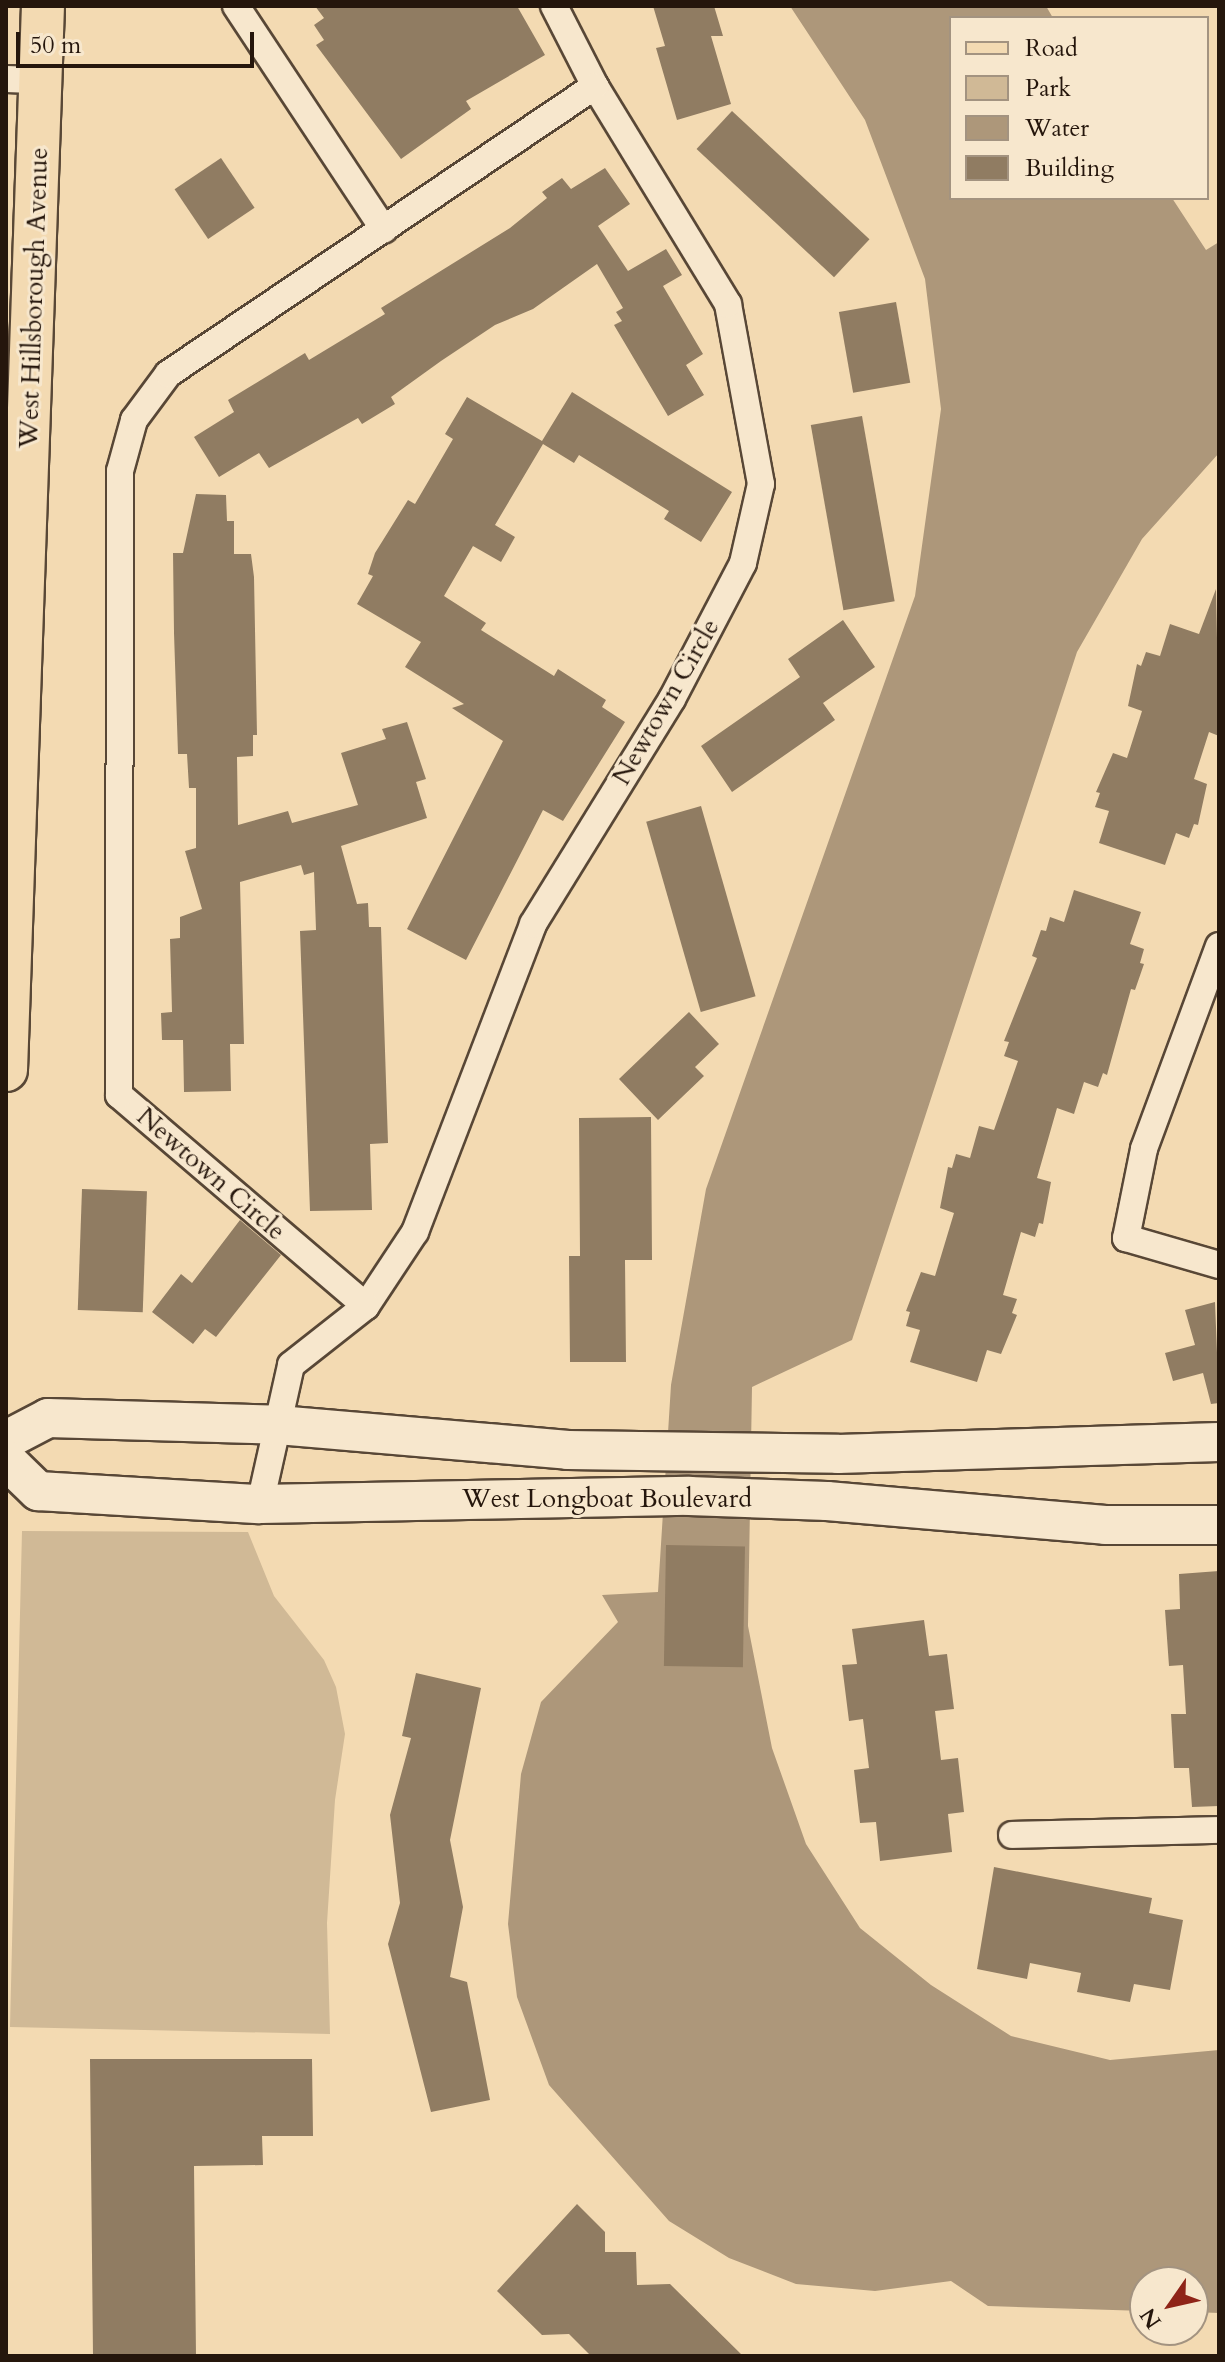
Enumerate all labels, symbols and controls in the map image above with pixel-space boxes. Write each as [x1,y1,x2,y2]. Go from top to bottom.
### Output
scale bar [20,16,258,66]
legend [949,16,1209,200]
text: 50 m [30,29,81,62]
text: Road [1025,32,1078,65]
text: Park [1025,72,1071,105]
text: Water [1025,112,1089,145]
street label: West Hillsborough Avenue [13,147,55,449]
text: Building [1025,152,1114,185]
street label: Newtown Circle [606,613,726,791]
street label: Newtown Circle [130,1101,292,1247]
street label: West Longboat Boulevard [462,1483,752,1515]
north arrow [1129,2266,1209,2346]
text: N [1133,2302,1169,2335]

